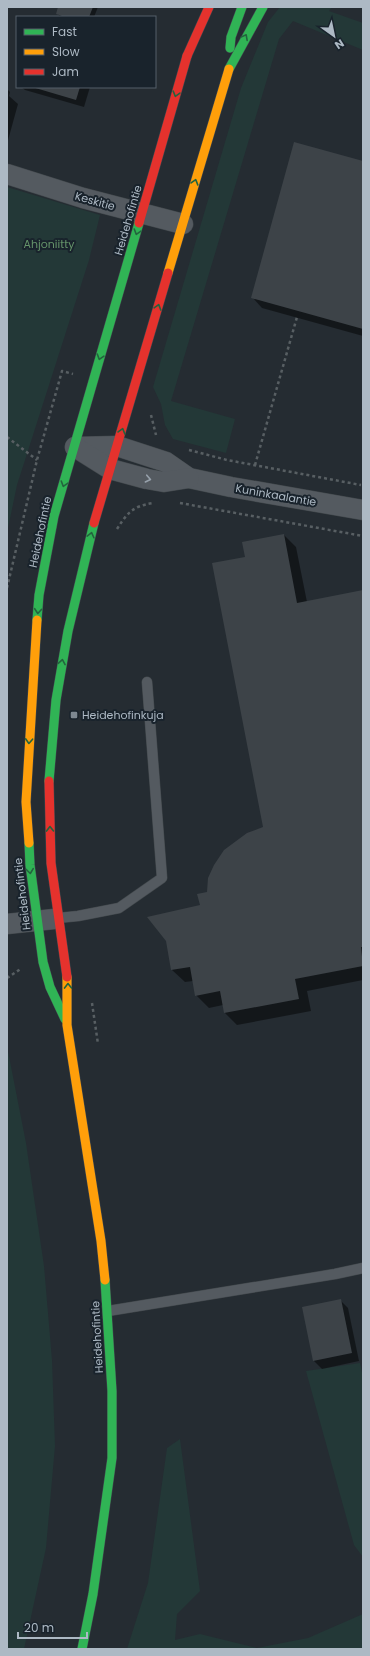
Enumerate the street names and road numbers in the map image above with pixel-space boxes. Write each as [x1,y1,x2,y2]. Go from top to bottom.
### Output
street label: Heidehofintie [110,183,146,257]
street label: Keskitie [73,188,117,214]
street label: Kuninkaalantie [234,480,318,510]
street label: Heidehofintie [25,495,55,569]
street label: Heidehofintie [10,857,34,931]
street label: Heidehofintie [87,1300,107,1374]

